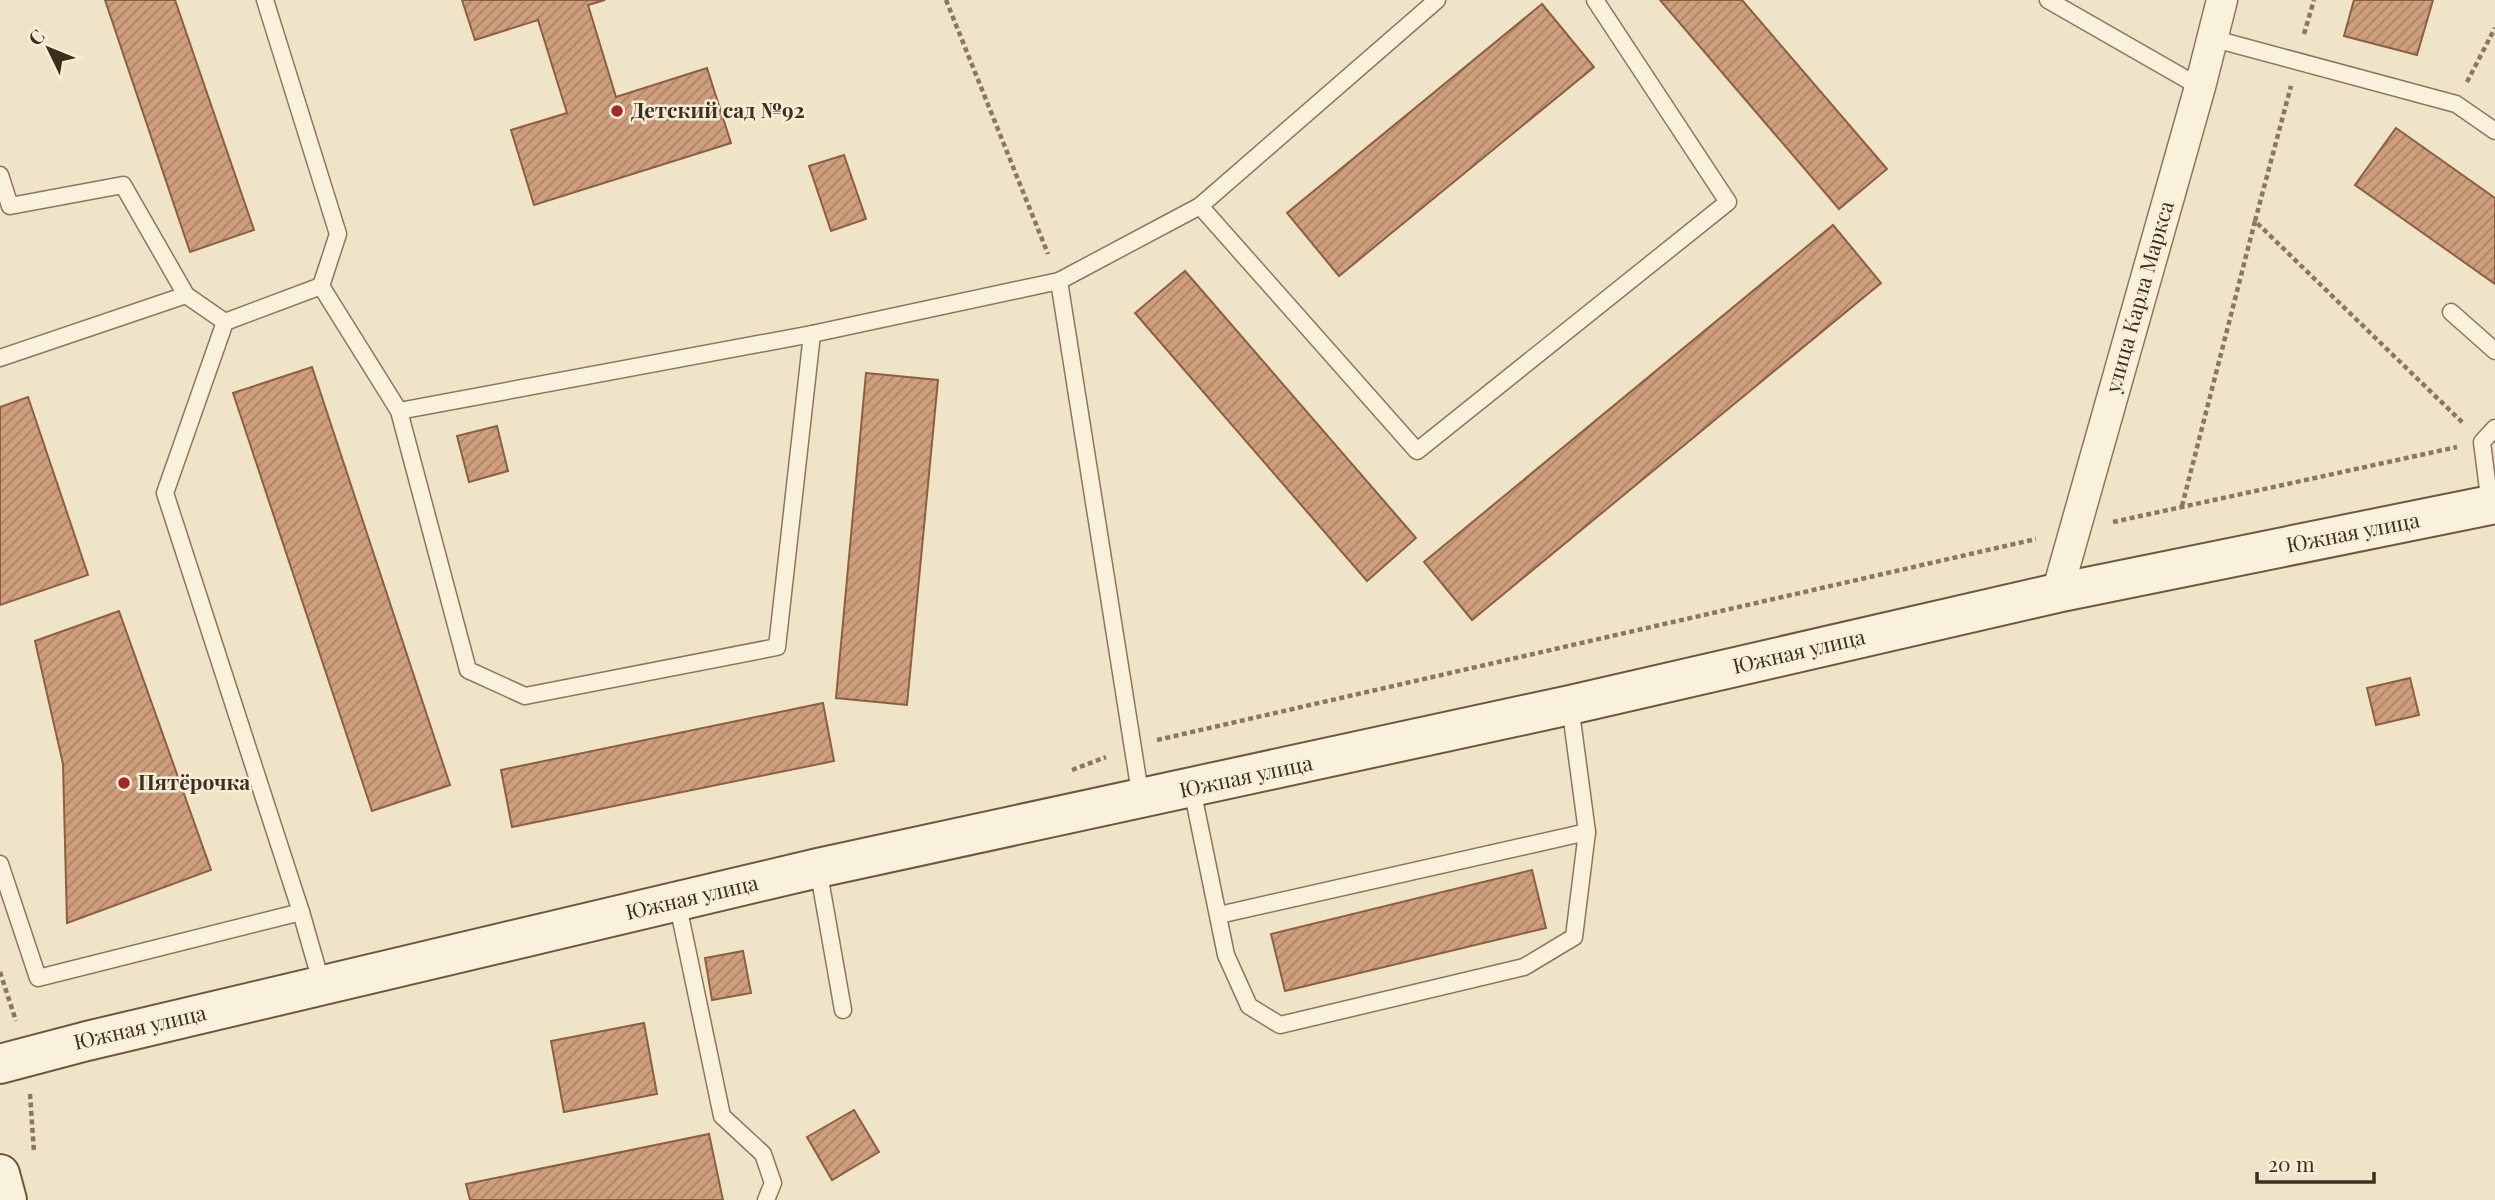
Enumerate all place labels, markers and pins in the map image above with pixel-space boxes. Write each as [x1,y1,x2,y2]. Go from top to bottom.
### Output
place label: Детский сад №92 [631,95,805,123]
marker: Детский сад №92 [609,103,625,119]
place label: Пятёрочка [138,767,250,795]
marker: Пятёрочка [116,775,132,791]

